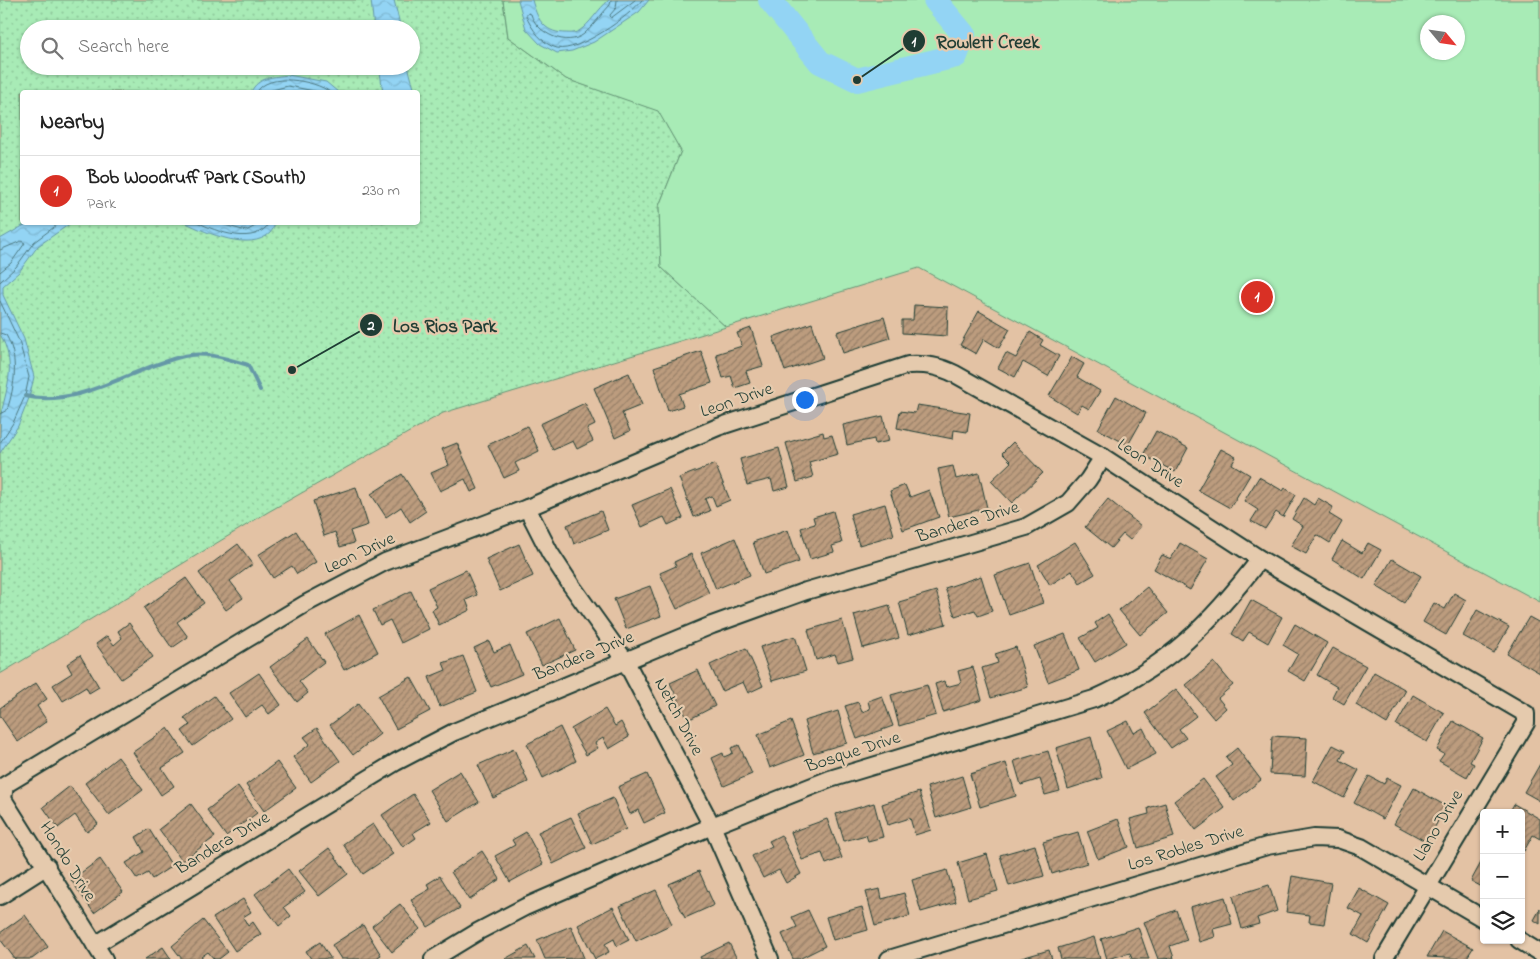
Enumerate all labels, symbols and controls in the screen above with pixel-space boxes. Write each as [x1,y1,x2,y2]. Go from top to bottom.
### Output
north arrow [1420,15,1465,60]
search box [20,20,420,75]
callout: Rowlett Creek [902,24,1050,58]
text: Rowlett Creek [936,30,1040,57]
text: 1 [912,31,917,53]
icon: search [38,34,66,62]
text: Search here [78,34,169,61]
text: Nearby [40,108,104,138]
text: Bob Woodruff Park (South) [87,165,305,192]
text: 1 [53,179,59,203]
text: 230 m [362,179,400,203]
text: Park [87,192,116,216]
pin: 1 [1241,278,1273,316]
callout: Los Rios Park [358,308,507,342]
text: Los Rios Park [393,314,498,341]
text: 2 [366,315,375,337]
street label: Leon Drive [697,376,778,426]
your location [792,387,818,413]
street label: Leon Drive [1111,433,1189,496]
street label: Bandera Drive [912,495,1024,551]
street label: Leon Drive [320,526,400,582]
street label: Bandera Drive [529,625,639,689]
street label: Netch Drive [647,673,710,761]
street label: Bosque Drive [801,725,905,781]
street label: Llano Drive [1407,784,1471,867]
street label: Bandera Drive [170,805,276,883]
map controls [1480,809,1525,944]
button: + [1480,809,1525,854]
street label: Hondo Drive [32,817,102,908]
street label: Los Robles Drive [1125,819,1248,879]
button: − [1480,854,1525,899]
button: layers [1480,899,1525,944]

